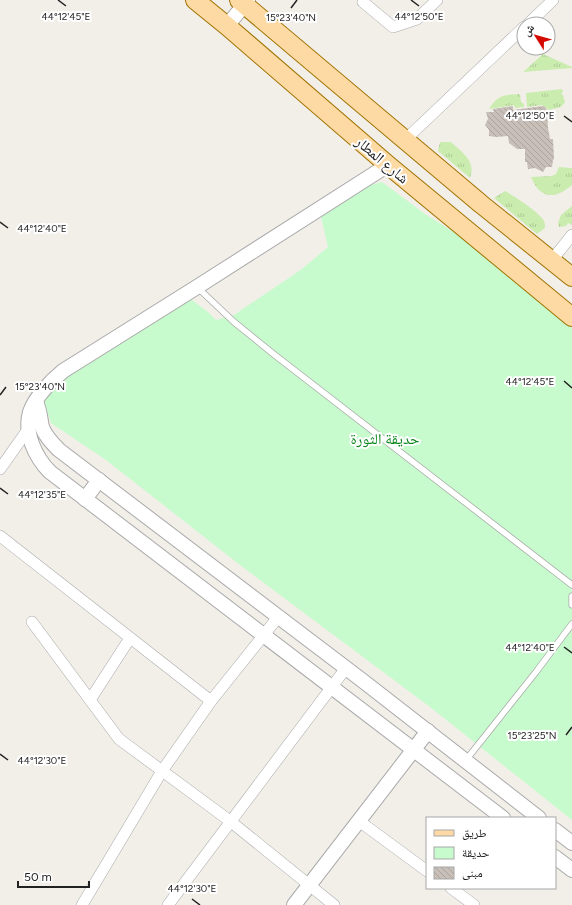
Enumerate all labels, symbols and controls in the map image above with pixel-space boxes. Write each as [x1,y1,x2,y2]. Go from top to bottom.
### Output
text: 44°12'45"E [42,10,91,23]
text: 44°12'50"E [394,10,444,23]
text: 15°23'40"N [266,11,316,24]
north arrow [516,16,556,56]
text: ش [520,21,538,39]
text: 44°12'50"E [505,109,555,122]
street label: شارع المطار [350,132,412,188]
text: 44°12'40"E [17,222,67,235]
text: 44°12'45"E [506,375,555,388]
text: 15°23'40"N [15,380,65,393]
park label: حديقة الثورة [350,430,420,448]
text: 44°12'35"E [18,488,66,501]
text: 44°12'40"E [505,641,555,654]
text: 15°23'25"N [508,729,556,742]
text: 44°12'30"E [18,754,66,767]
legend [426,817,556,889]
text: طريق [462,826,487,840]
text: حديقة [462,846,490,860]
scale bar [18,863,89,889]
text: مبنى [462,866,483,880]
text: 50 m [24,870,52,884]
text: 44°12'30"E [168,882,216,895]

